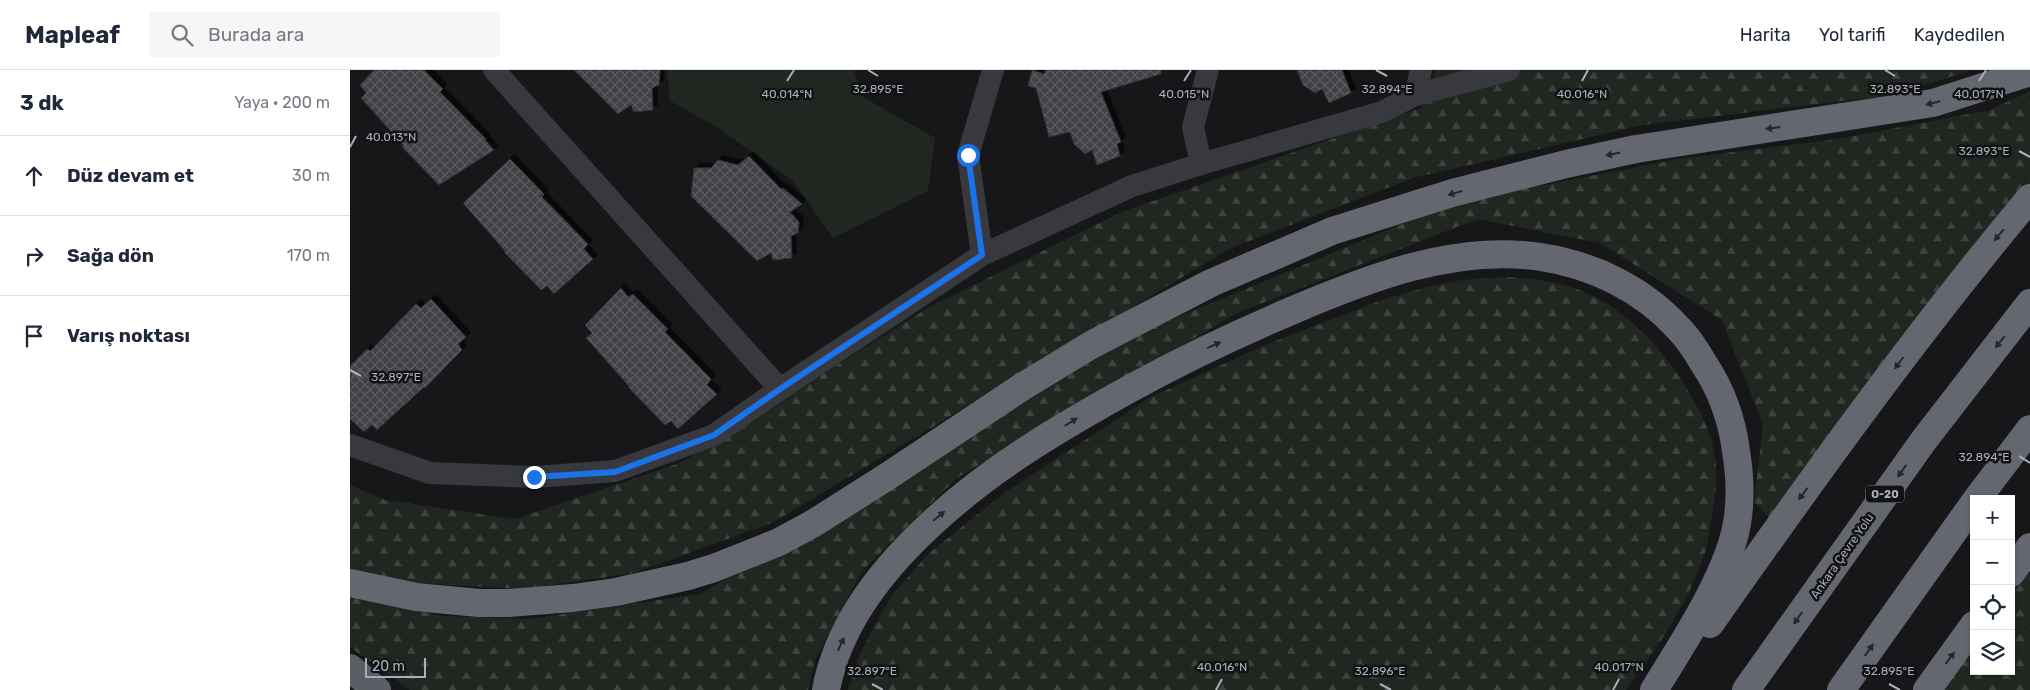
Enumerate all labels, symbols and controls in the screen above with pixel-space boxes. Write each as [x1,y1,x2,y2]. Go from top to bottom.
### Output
search box [150,12,500,57]
text: Mapleaf [25,21,120,49]
icon: search [168,21,196,49]
text: Burada ara [208,23,304,46]
text: Harita [1740,24,1791,46]
text: Yol tarifi [1819,24,1886,46]
text: Kaydedilen [1914,24,2005,46]
text: 32.895°E [853,82,903,96]
text: 32.894°E [1361,82,1413,96]
text: 32.893°E [1870,82,1920,96]
text: 40.014°N [762,87,812,101]
text: 40.015°N [1159,87,1209,101]
text: 40.016°N [1557,87,1607,101]
text: 40.017°N [1954,87,2004,101]
text: 3 dk [20,90,64,115]
text: Yaya · 200 m [234,93,330,112]
one-way arrow [1926,99,1941,107]
one-way arrow [1765,125,1781,133]
text: 40.013°N [366,130,416,144]
route start [957,144,980,167]
text: 32.893°E [1959,144,2009,158]
one-way arrow [1605,150,1620,158]
icon: ahead [20,162,48,190]
text: Düz devam et [67,164,194,187]
text: 30 m [292,166,330,185]
one-way arrow [1447,189,1462,197]
one-way arrow [1993,228,2004,241]
icon: right [20,242,48,270]
text: Sağa dön [67,244,154,267]
text: 170 m [287,246,330,265]
icon: arrive [20,322,48,350]
text: Varış noktası [67,324,190,347]
one-way arrow [1995,335,2006,348]
one-way arrow [1207,340,1221,348]
one-way arrow [1894,356,1904,370]
text: 32.897°E [371,370,421,384]
one-way arrow [1065,418,1078,427]
text: 32.894°E [1958,450,2010,464]
one-way arrow [1897,464,1907,478]
route end [523,466,546,489]
road number: O-20 [1866,486,1904,502]
one-way arrow [1798,487,1808,501]
map controls [1970,495,2015,675]
button: + [1970,495,2015,540]
one-way arrow [933,511,946,522]
street label: Ankara Çevre Yolu [1807,511,1877,601]
button: − [1970,540,2015,585]
button: locate [1970,585,2015,630]
one-way arrow [1793,611,1803,625]
button: layers [1970,630,2015,675]
one-way arrow [837,637,845,651]
one-way arrow [1864,643,1874,657]
one-way arrow [1945,651,1955,664]
scale bar [365,655,426,678]
text: 20 m [372,658,405,675]
text: 40.016°N [1197,660,1247,674]
text: 40.017°N [1594,660,1644,674]
text: 32.897°E [847,664,897,678]
text: 32.896°E [1355,664,1405,678]
text: 32.895°E [1864,664,1914,678]

